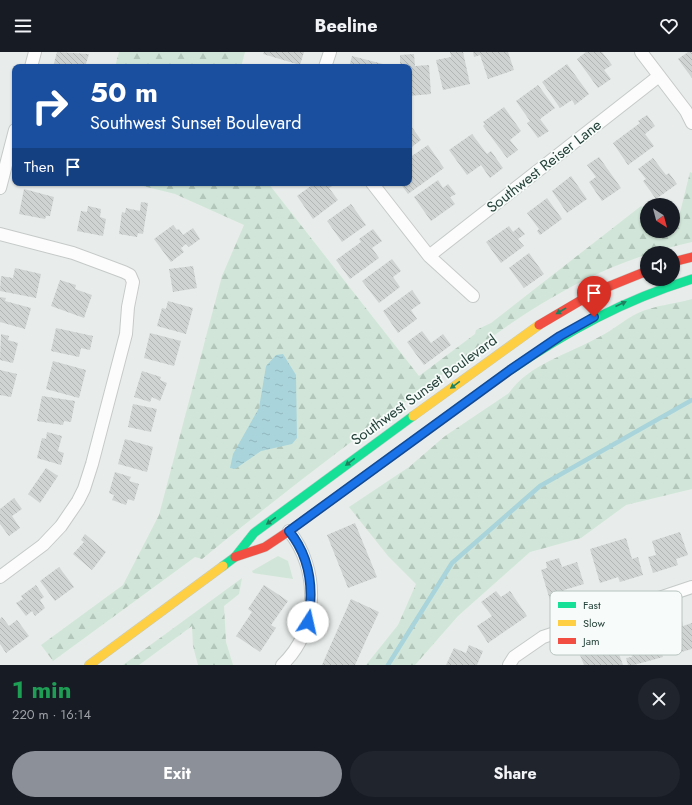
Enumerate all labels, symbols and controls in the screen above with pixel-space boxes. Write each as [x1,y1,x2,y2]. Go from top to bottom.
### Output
text: Beeline [314,13,378,39]
icon: menu [12,15,34,37]
icon: heart [658,15,680,37]
text: 50 m [90,72,158,113]
icon: right [24,80,76,132]
text: Southwest Sunset Boulevard [90,110,302,136]
street label: Southwest Reiser Lane [482,114,606,218]
text: Then [24,156,54,178]
icon: arrive [62,156,84,178]
north arrow [640,198,680,238]
map controls [640,198,680,286]
button: sound [640,246,680,286]
pin [577,276,611,317]
icon: arrive [583,282,605,304]
one-way arrow [616,301,627,307]
one-way arrow [556,307,566,315]
street label: Southwest Sunset Boulevard [346,329,502,451]
one-way arrow [449,381,460,390]
one-way arrow [344,458,355,467]
one-way arrow [265,517,276,525]
legend [550,591,682,655]
text: Fast [583,597,601,613]
position arrow [287,601,329,643]
text: Slow [583,615,605,631]
text: Jam [581,633,600,649]
text: 1 min [12,672,72,707]
button: close [638,678,680,720]
text: 220 m · 16:14 [12,705,91,724]
button: Exit [12,751,342,797]
button: Share [350,751,680,797]

